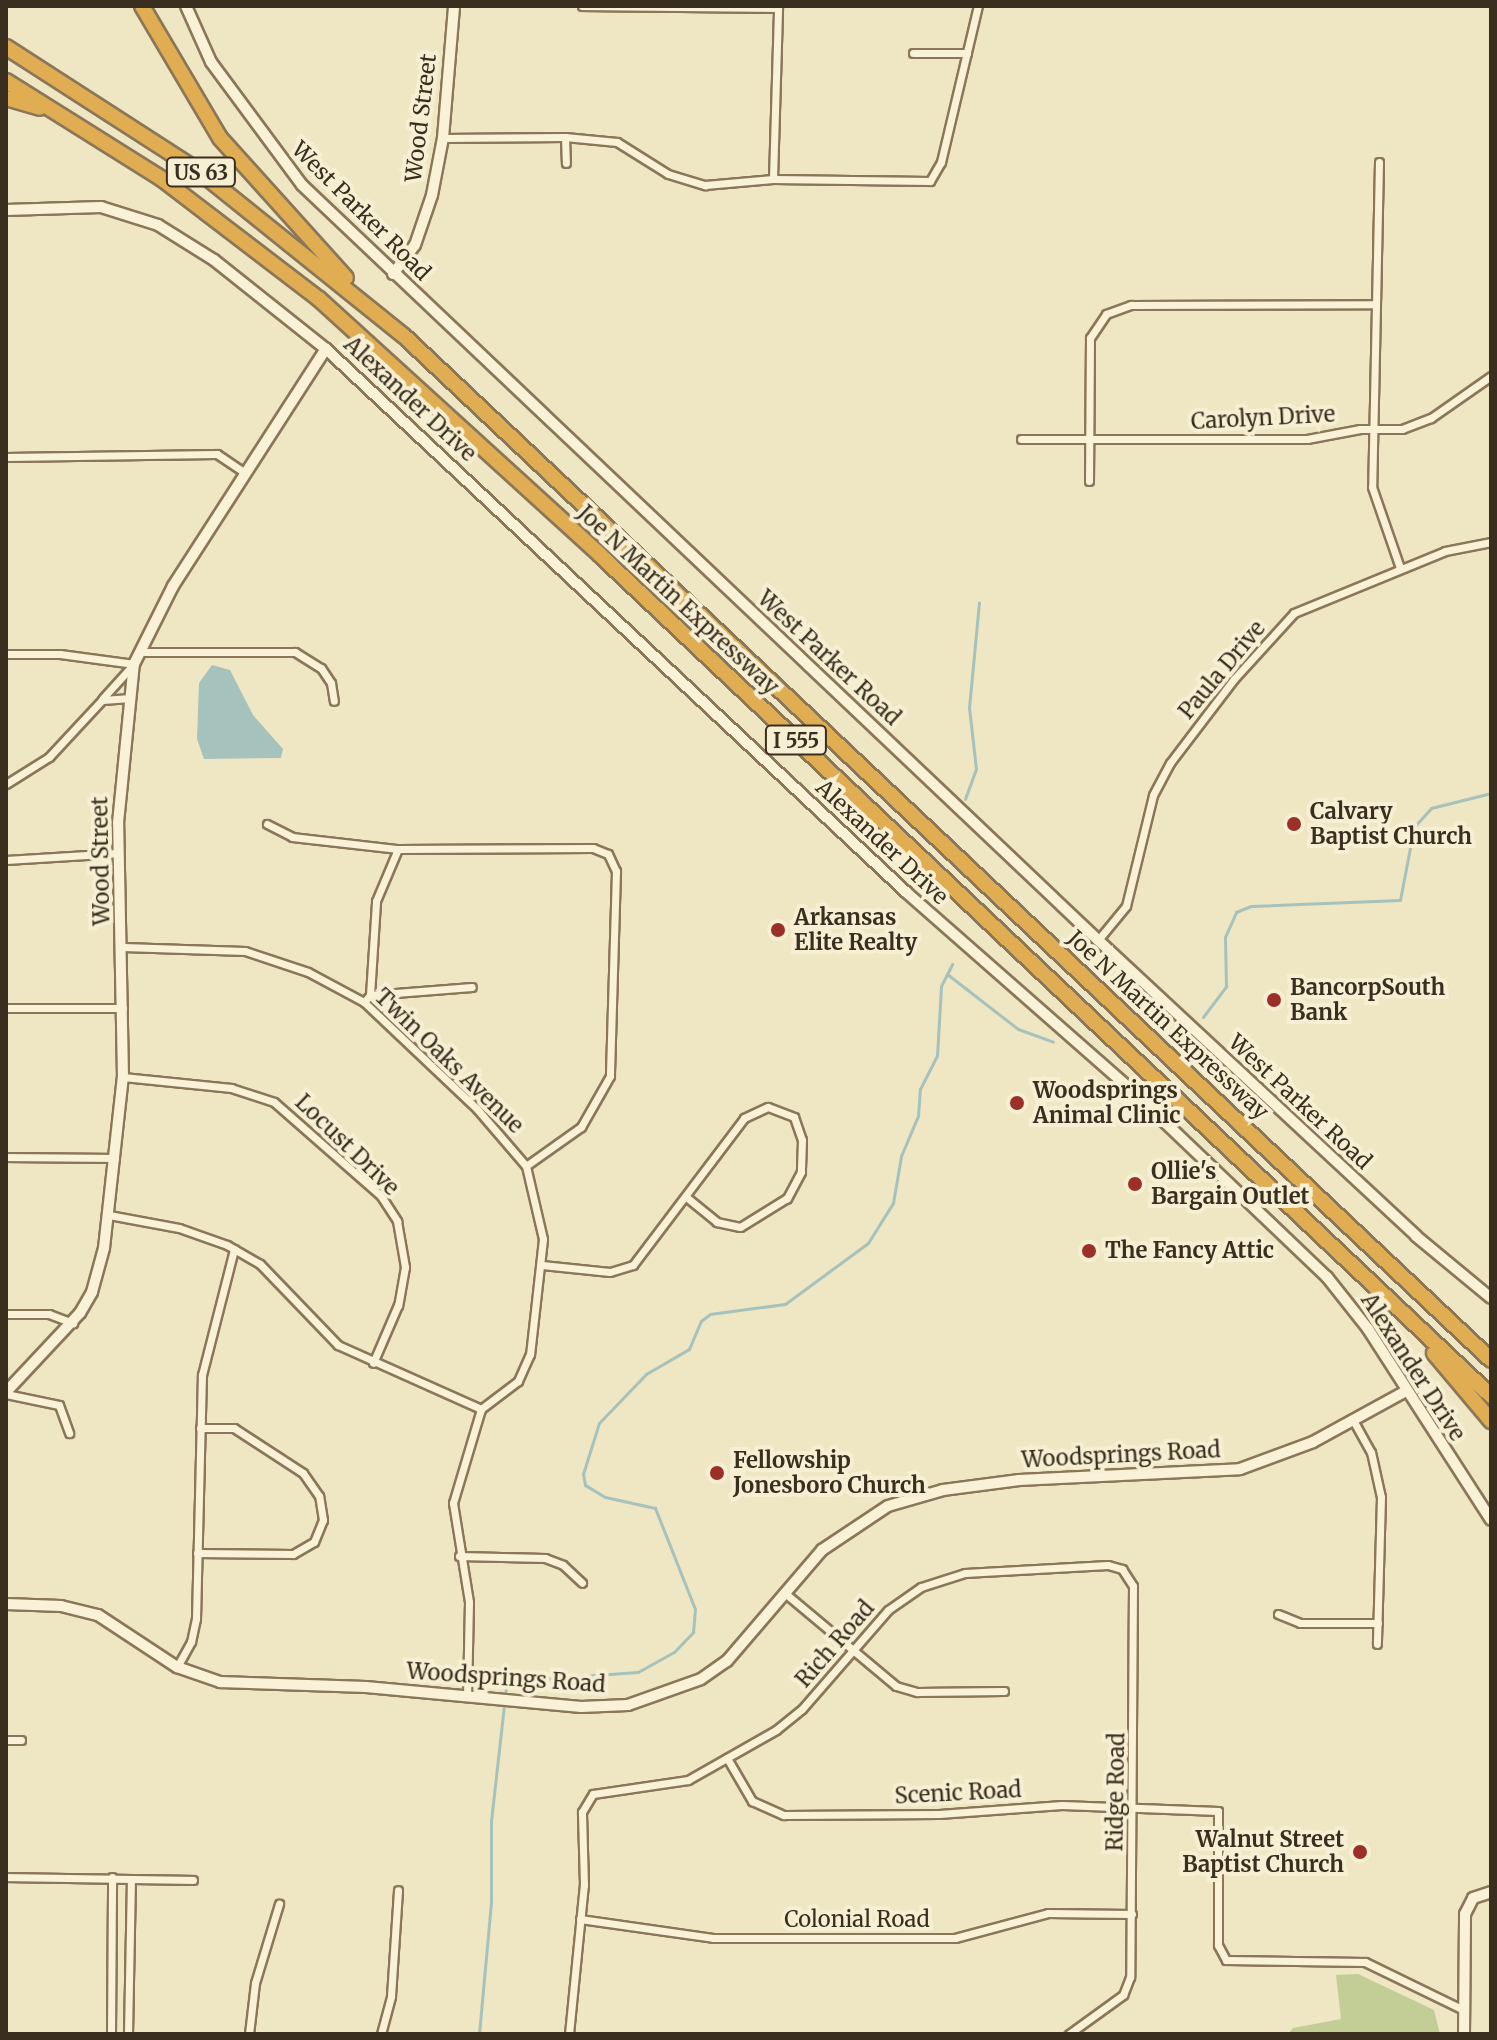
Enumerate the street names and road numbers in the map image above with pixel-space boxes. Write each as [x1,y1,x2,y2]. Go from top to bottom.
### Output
street label: Wood Street [400,52,442,184]
street label: West Parker Road [286,136,436,286]
road number: US 63 [165,156,237,188]
street label: Alexander Drive [339,331,481,467]
street label: Carolyn Drive [1190,401,1336,435]
street label: Joe N Martin Expressway [572,500,784,700]
street label: West Parker Road [752,585,906,731]
street label: Paula Drive [1173,616,1271,724]
road number: I 555 [764,724,828,756]
street label: Alexander Drive [811,774,953,910]
street label: Wood Street [87,796,115,926]
street label: Joe N Martin Expressway [1062,925,1274,1125]
street label: Twin Oaks Avenue [369,983,529,1139]
street label: West Parker Road [1223,1029,1377,1175]
street label: Locust Drive [290,1089,404,1201]
street label: Alexander Drive [1355,1288,1471,1446]
street label: Woodsprings Road [1021,1437,1221,1473]
street label: Rich Road [790,1595,880,1693]
street label: Woodsprings Road [406,1658,606,1698]
street label: Ridge Road [1102,1732,1130,1852]
street label: Scenic Road [894,1776,1022,1810]
street label: Colonial Road [784,1907,930,1933]

